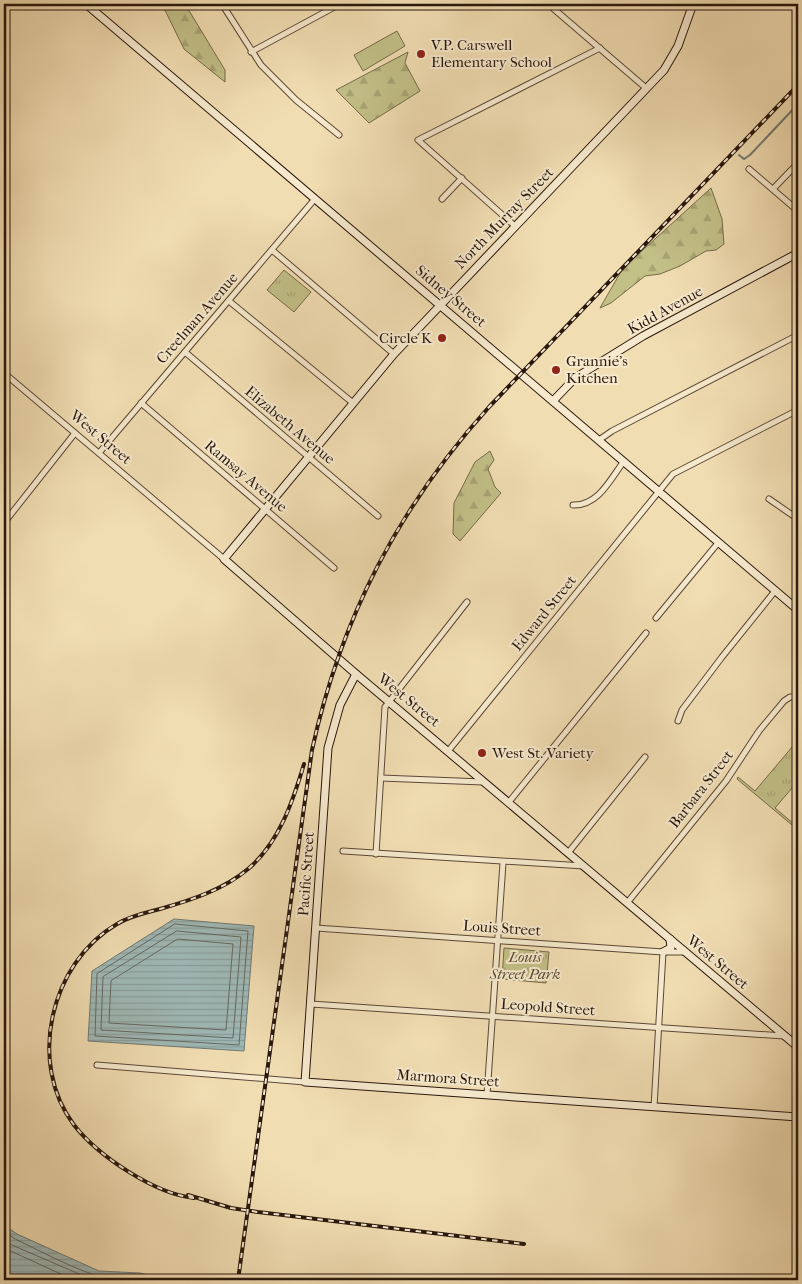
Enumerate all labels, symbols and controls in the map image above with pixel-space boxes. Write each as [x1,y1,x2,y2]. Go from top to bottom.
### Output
place label: V.P. Carswell Elementary School [430,36,552,71]
marker: V.P. Carswell Elementary School [415,48,427,60]
street label: North Murray Street [451,163,558,273]
street label: Sidney Street [412,261,491,331]
street label: Creelman Avenue [152,268,242,367]
street label: Kidd Avenue [624,282,706,338]
place label: Circle K [379,329,433,347]
marker: Circle K [436,332,448,344]
place label: Grannie's Kitchen [566,352,628,387]
marker: Grannie's Kitchen [550,364,562,376]
street label: Elizabeth Avenue [241,382,339,468]
street label: West Street [66,405,136,468]
street label: Ramsay Avenue [201,436,291,516]
street label: Edward Street [508,571,580,655]
street label: West Street [373,669,444,731]
place label: West St. Variety [491,744,595,762]
street label: Barbara Street [665,746,737,832]
marker: West St. Variety [476,747,488,759]
street label: Pacific Street [294,831,318,917]
street label: Louis Street [463,916,542,940]
street label: West Street [683,930,753,993]
park label: Louis Street Park [489,948,560,983]
street label: Leopold Street [500,995,597,1019]
street label: Marmora Street [396,1065,501,1091]

